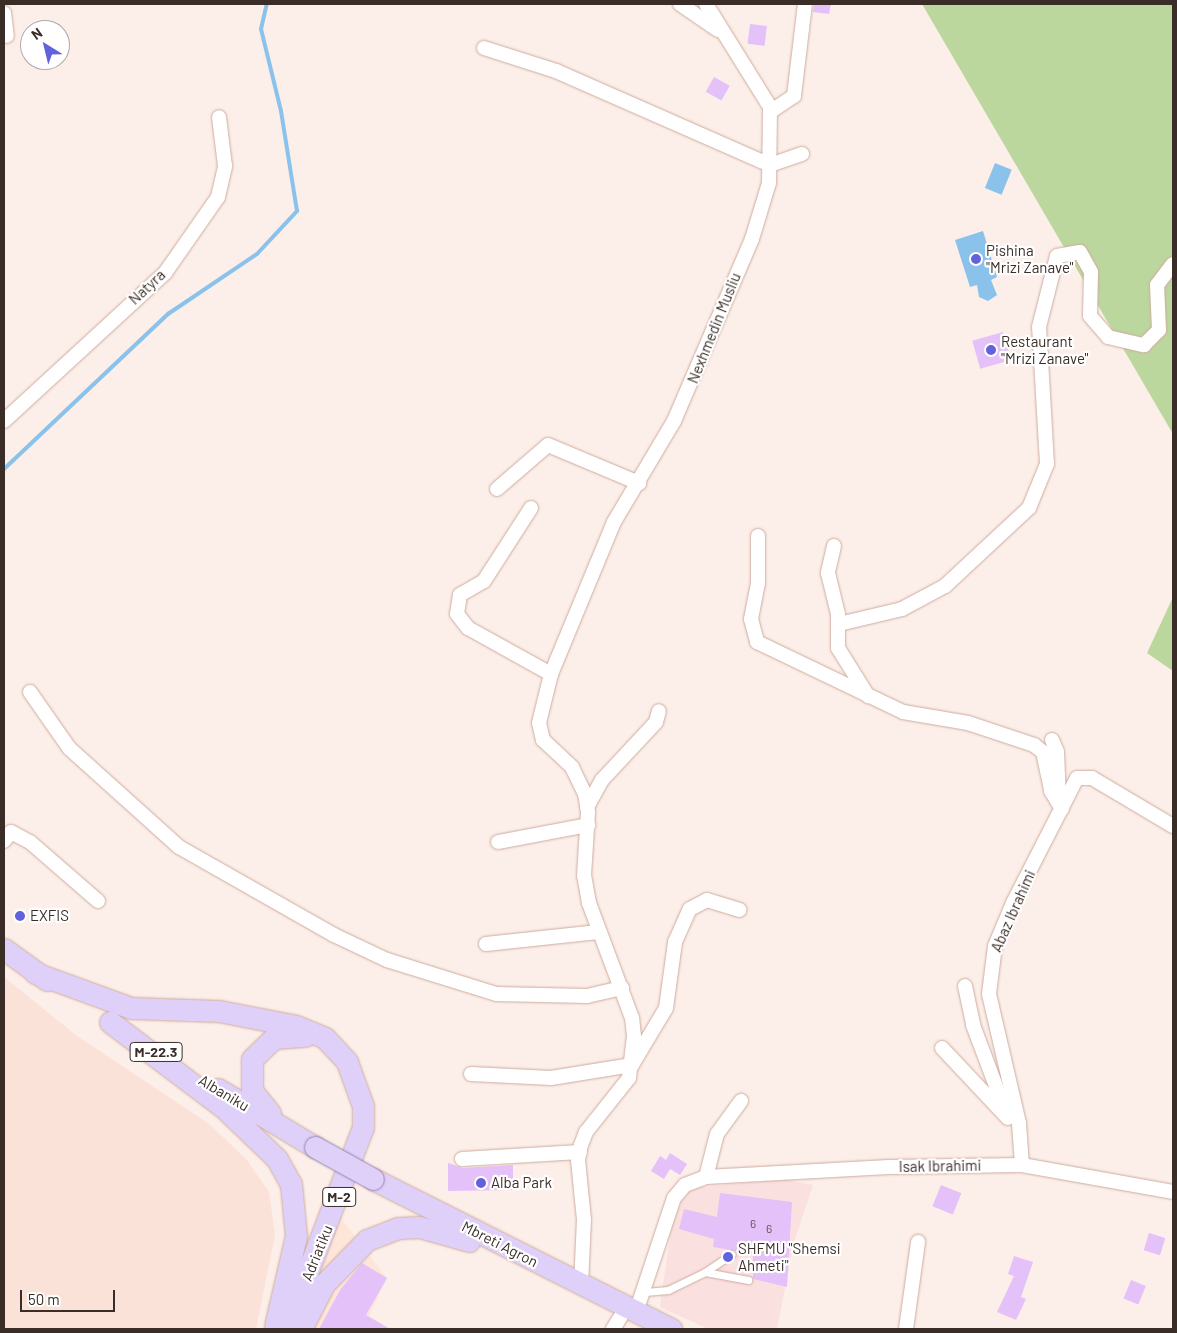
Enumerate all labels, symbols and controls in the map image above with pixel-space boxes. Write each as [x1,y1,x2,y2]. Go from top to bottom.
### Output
north arrow [20,20,70,70]
text: N [28,24,45,43]
place label: Pishina "Mrizi Zanave" [986,241,1074,276]
marker: Pishina "Mrizi Zanave" [970,253,982,265]
street label: Natyra [125,266,169,308]
street label: Nexhmedin Musliu [684,270,744,386]
place label: Restaurant "Mrizi Zanave" [1001,332,1089,367]
marker: Restaurant "Mrizi Zanave" [985,344,997,356]
street label: Abaz Ibrahimi [987,867,1039,955]
place label: EXFIS [30,907,69,925]
marker: EXFIS [14,910,26,922]
road number: M-22.3 [128,1040,184,1064]
street label: Albaniku [195,1071,253,1115]
street label: Isak Ibrahimi [899,1156,981,1176]
place label: Alba Park [491,1174,552,1192]
marker: Alba Park [475,1177,487,1189]
road number: M-2 [322,1186,356,1208]
street label: Mbreti Agron [459,1217,541,1271]
house number: 6 [750,1217,756,1231]
street label: Adriatiku [298,1222,336,1284]
house number: 6 [766,1222,772,1236]
place label: SHFMU "Shemsi Ahmeti" [738,1239,841,1274]
marker: SHFMU "Shemsi Ahmeti" [722,1251,734,1263]
scale bar [22,1280,118,1312]
text: 50 m [28,1290,60,1308]

